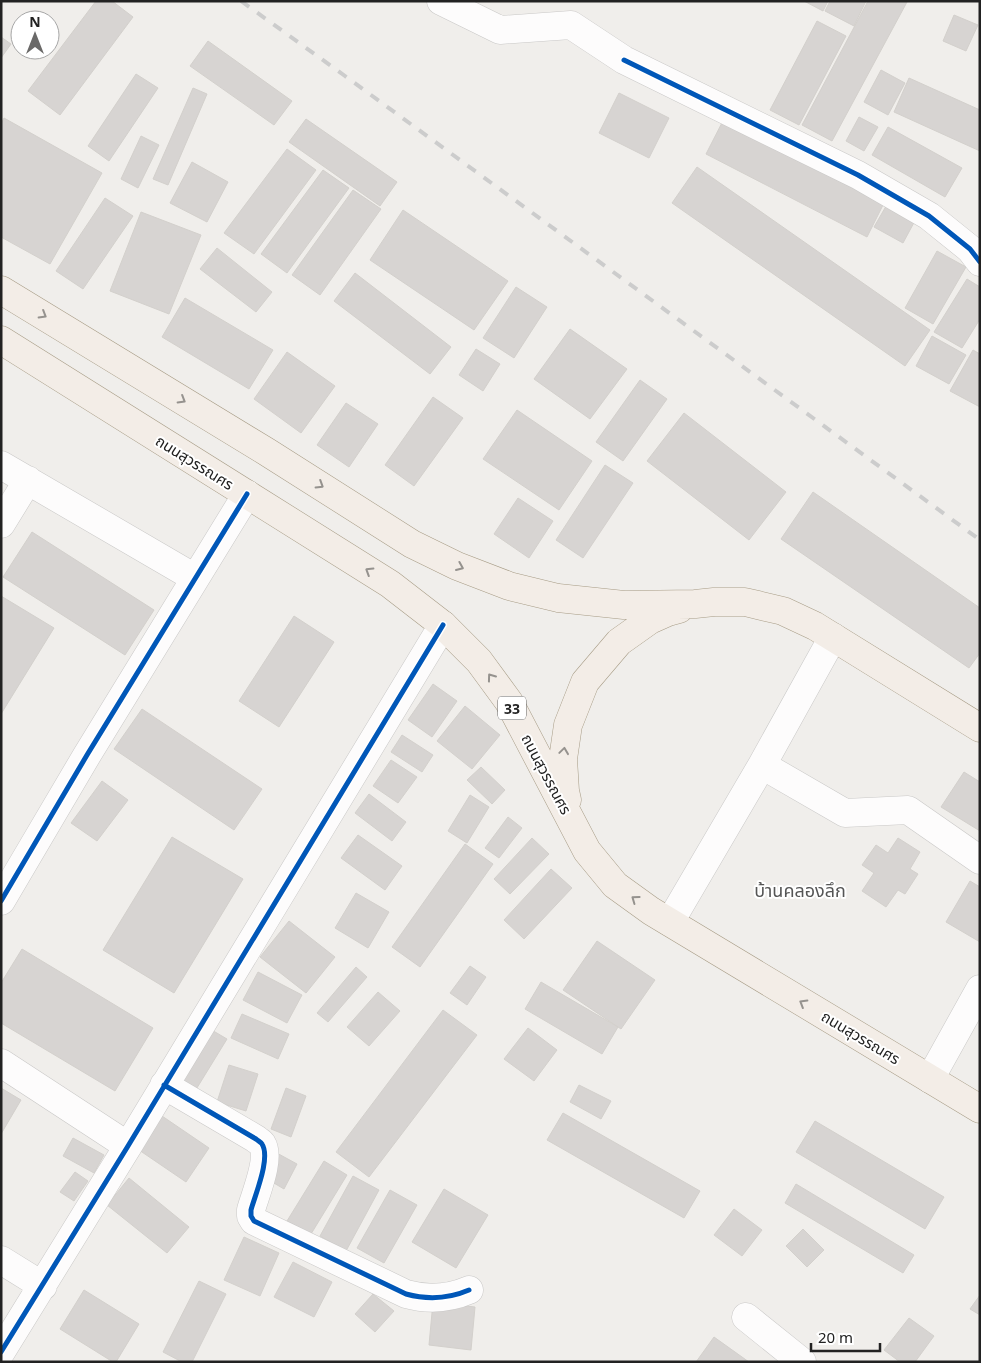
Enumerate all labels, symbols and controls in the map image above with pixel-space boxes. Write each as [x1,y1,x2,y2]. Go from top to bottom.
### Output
north arrow [10,10,60,60]
text: N [29,12,41,31]
one-way arrow [37,309,46,319]
one-way arrow [176,394,185,403]
street label: ถนนสุวรรณศร [152,430,238,494]
one-way arrow [314,479,323,489]
one-way arrow [455,561,464,571]
one-way arrow [366,568,375,577]
one-way arrow [488,673,497,683]
road number: 33 [498,696,526,720]
street label: ถนนสุวรรณศร [517,730,577,818]
one-way arrow [558,747,569,755]
district label: บ้านคลองลึก [754,878,846,902]
one-way arrow [631,896,641,905]
one-way arrow [800,999,809,1009]
street label: ถนนสุวรรณศร [818,1006,904,1068]
scale bar [811,1320,880,1352]
text: 20 m [818,1327,853,1347]

